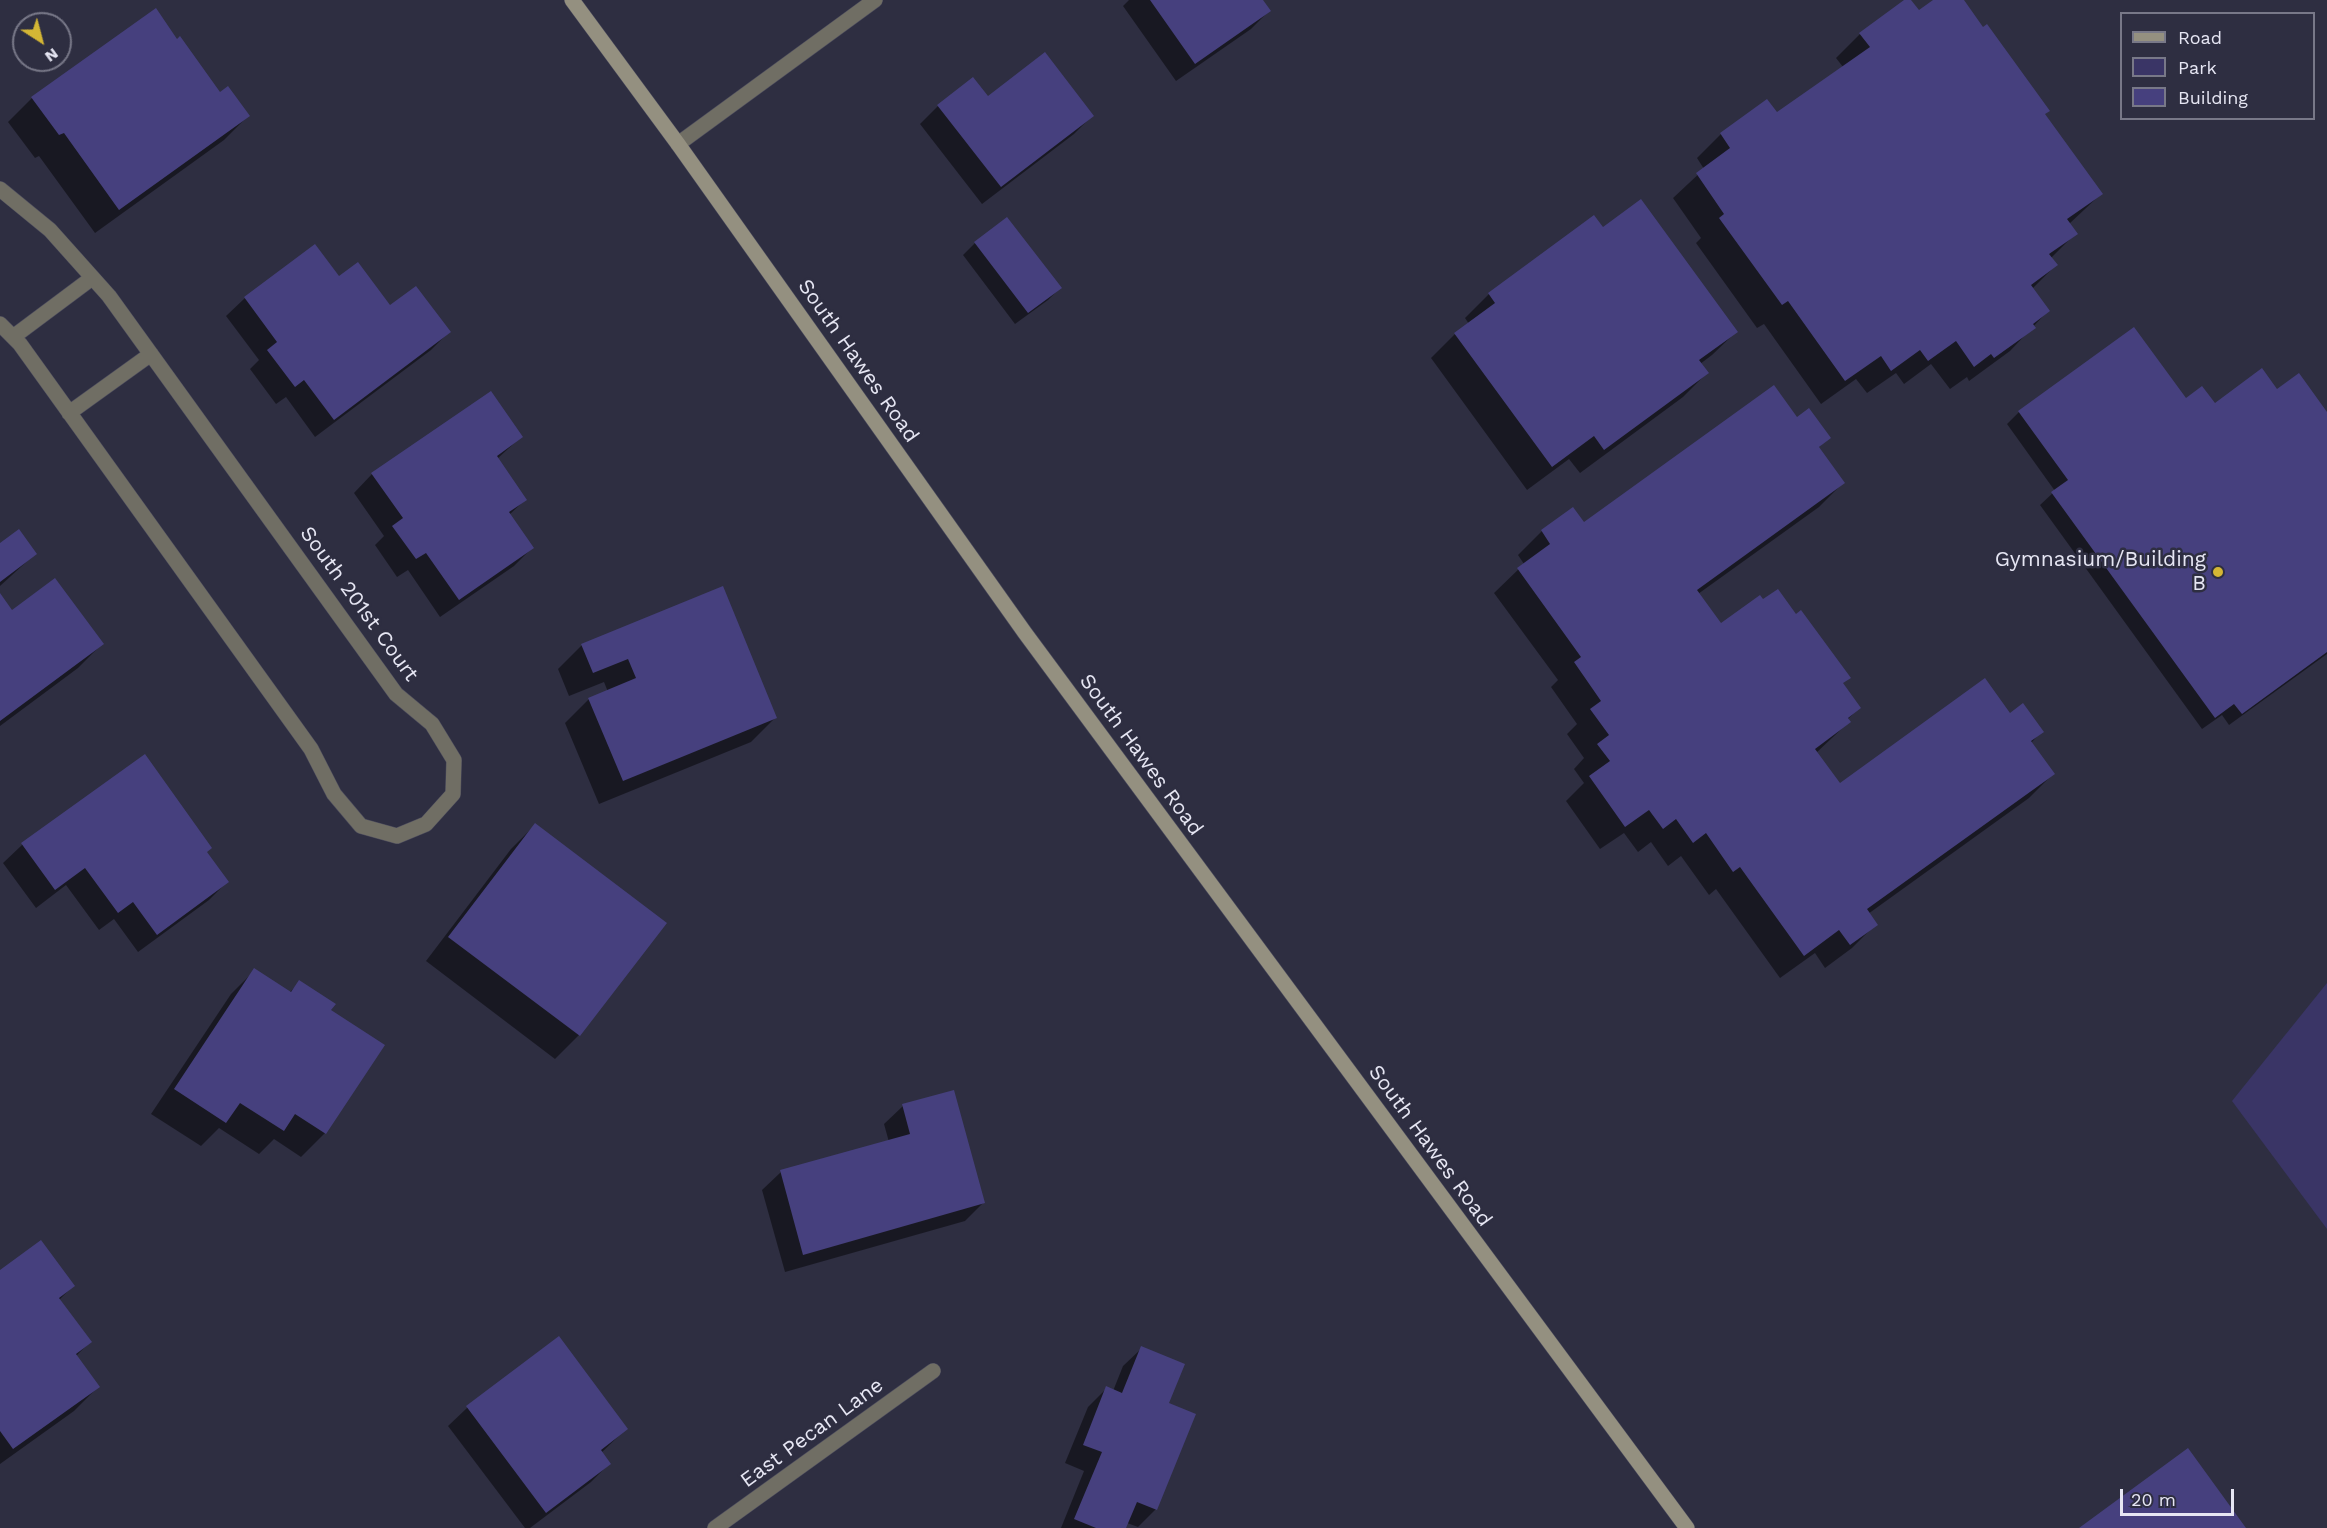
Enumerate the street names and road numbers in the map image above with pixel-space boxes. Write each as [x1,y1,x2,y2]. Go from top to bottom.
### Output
street label: South Hawes Road [792,274,924,448]
street label: South 201st Court [294,522,424,686]
street label: South Hawes Road [1074,669,1208,841]
street label: South Hawes Road [1363,1060,1497,1232]
street label: East Pecan Lane [736,1373,888,1493]

